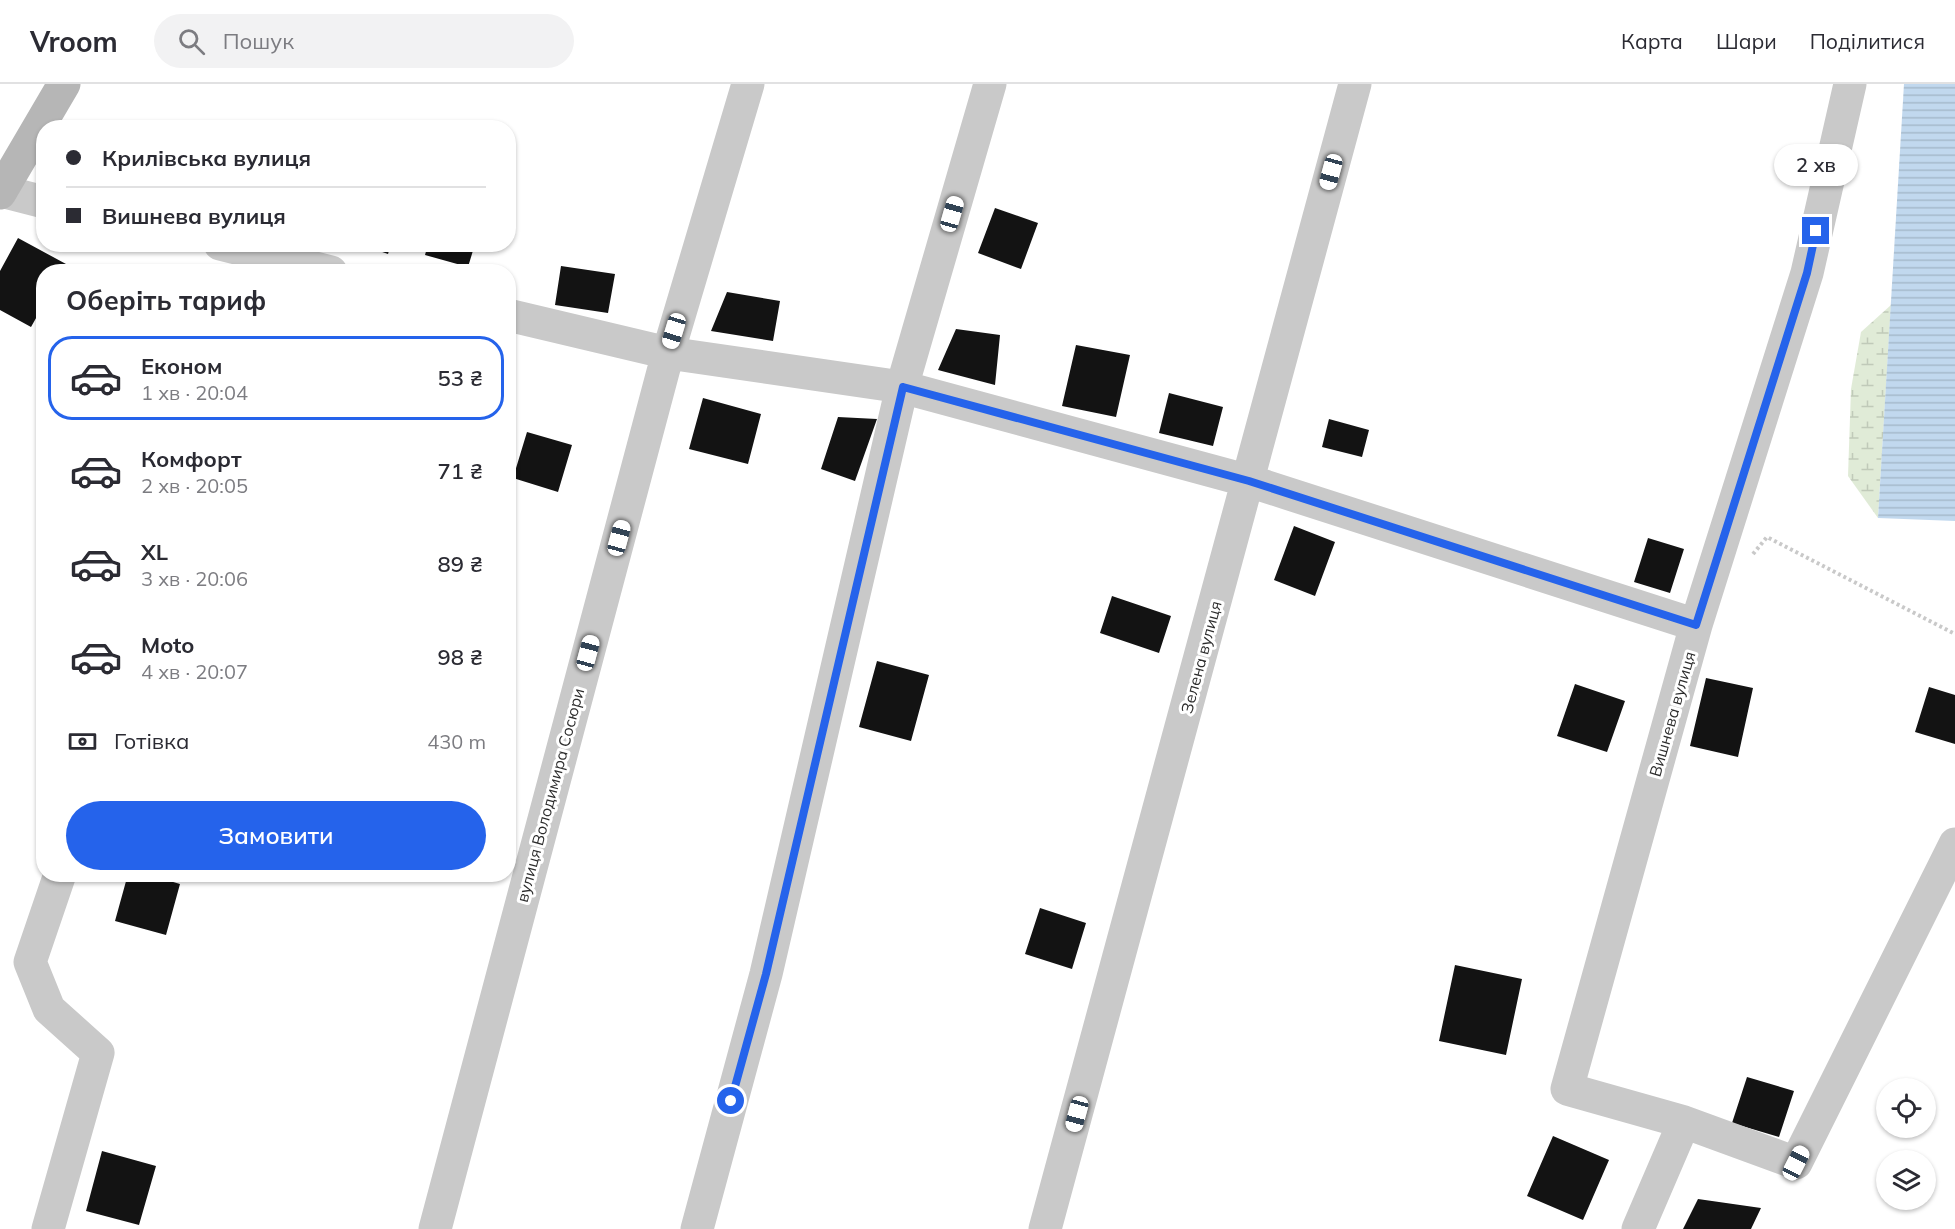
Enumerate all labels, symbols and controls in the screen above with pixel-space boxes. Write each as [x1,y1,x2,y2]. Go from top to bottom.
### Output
search box [154,14,574,68]
text: Vroom [30,24,118,59]
icon: search [175,25,208,58]
text: Пошук [223,27,294,55]
text: Карта [1621,28,1683,54]
text: Шари [1716,28,1777,54]
text: Поділитися [1810,28,1925,54]
text: Крилівська вулиця [102,144,311,172]
callout: 2 хв [1774,144,1858,186]
car [1318,152,1344,192]
text: 2 хв [1796,152,1836,177]
car [938,194,966,234]
text: Вишнева вулиця [102,202,286,230]
route end [1802,217,1829,244]
text: Оберіть тариф [66,283,266,317]
car [660,311,688,351]
icon: car [69,351,123,405]
text: Економ [141,352,222,380]
text: 53 ₴ [438,364,483,392]
text: 1 хв · 20:04 [141,380,248,405]
icon: car [69,444,123,498]
text: Комфорт [141,445,242,473]
text: 71 ₴ [438,457,483,485]
text: 2 хв · 20:05 [141,473,248,498]
car [606,518,632,558]
icon: car [69,537,123,591]
text: XL [141,538,168,566]
text: 89 ₴ [438,550,483,578]
text: 3 хв · 20:06 [141,566,248,591]
street label: Зелена вулиця [1176,599,1226,715]
icon: car [69,630,123,684]
text: Moto [141,631,194,659]
car [575,633,601,673]
text: 98 ₴ [438,643,483,671]
street label: Вишнева вулиця [1645,649,1699,779]
text: 4 хв · 20:07 [141,659,248,684]
street label: вулиця Володимира Сосюри [512,686,588,904]
icon: cash [66,725,99,758]
text: Готівка [114,727,189,755]
text: 430 m [427,729,486,754]
button: Замовити [66,801,486,870]
map controls [1876,1078,1936,1210]
button: locate [1876,1078,1936,1138]
route start [717,1087,744,1114]
car [1064,1094,1090,1134]
car [1780,1143,1812,1183]
button: layers [1876,1150,1936,1210]

